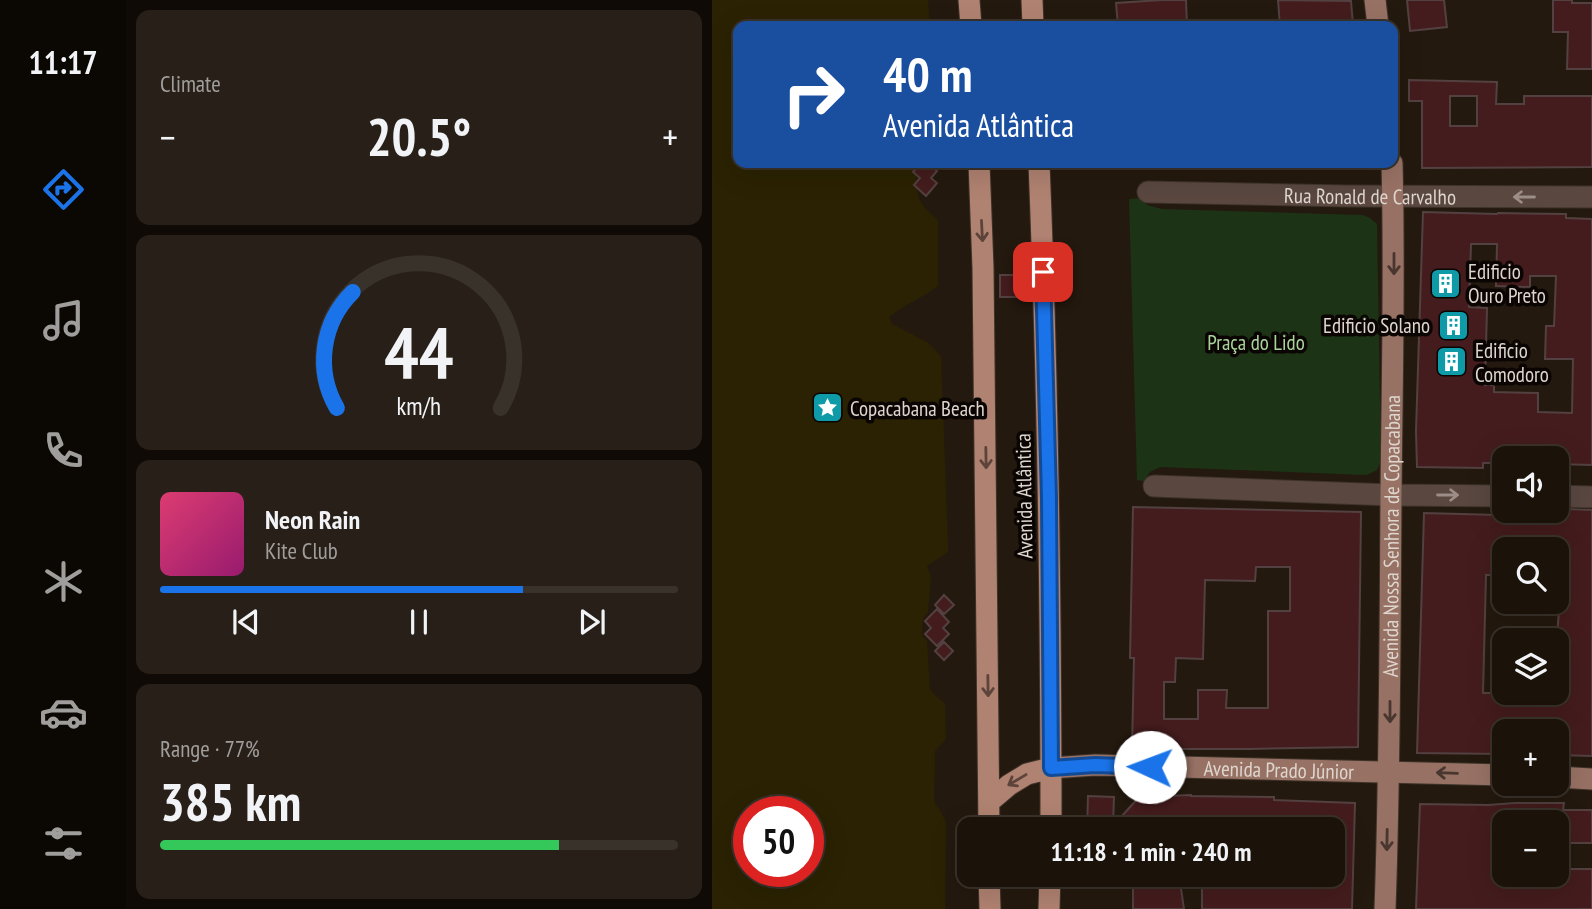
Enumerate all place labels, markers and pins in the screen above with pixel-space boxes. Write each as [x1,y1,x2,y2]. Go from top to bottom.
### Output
pin [1013,242,1073,302]
place label: Edificio Ouro Preto [1468,258,1546,309]
building icon: Edificio Ouro Preto [1428,266,1462,300]
building icon: Edificio Solano [1436,308,1470,342]
place label: Edificio Solano [1323,312,1430,339]
place label: Edificio Comodoro [1475,337,1549,388]
building icon: Edificio Comodoro [1435,345,1469,379]
place icon: Copacabana Beach [810,391,844,425]
place label: Copacabana Beach [850,395,985,422]

